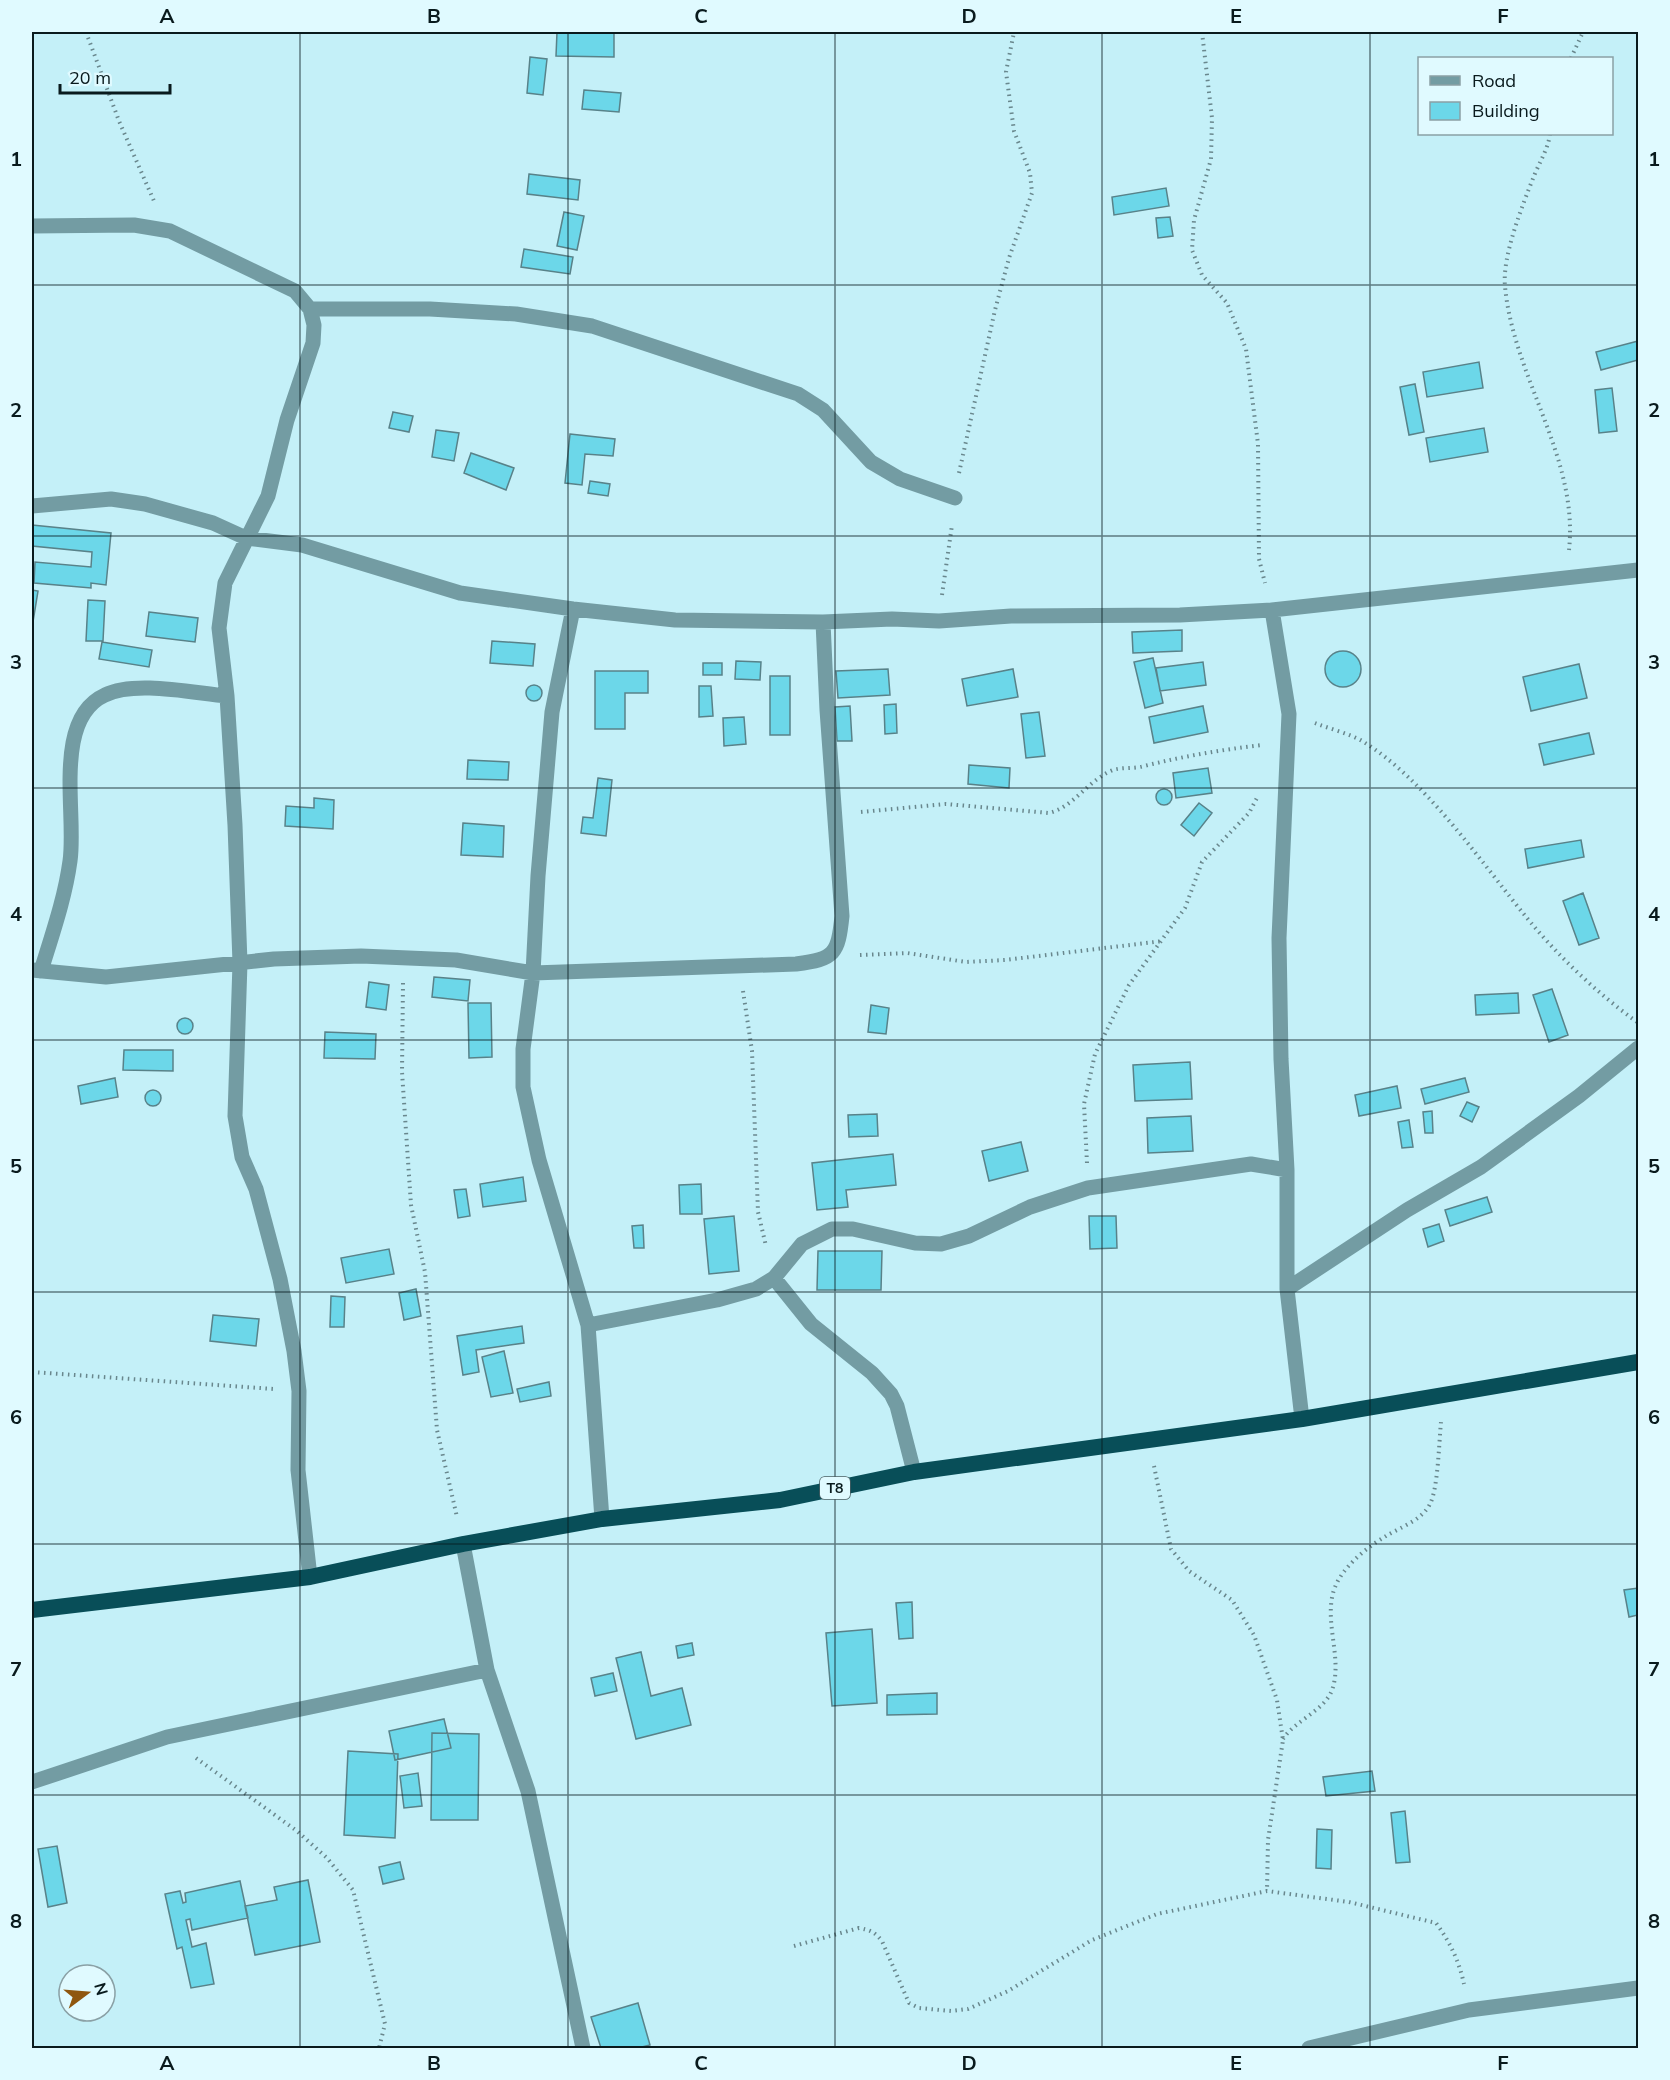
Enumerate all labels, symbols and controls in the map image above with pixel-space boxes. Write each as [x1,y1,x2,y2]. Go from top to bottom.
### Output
text: A [160,3,175,28]
text: B [427,3,441,28]
text: C [694,3,708,28]
text: D [961,3,977,28]
text: E [1230,3,1242,28]
text: F [1497,3,1509,28]
scale bar [60,57,170,95]
legend [1418,57,1613,135]
text: 20 m [69,66,111,89]
text: Road [1472,69,1516,92]
text: Building [1472,99,1540,122]
text: 1 [10,146,22,171]
text: 1 [1648,146,1660,171]
text: 2 [10,397,22,422]
text: 2 [1648,397,1660,422]
text: 3 [10,649,22,674]
text: 3 [1648,649,1660,674]
text: 4 [10,901,22,926]
text: 4 [1648,901,1660,926]
text: 5 [10,1153,22,1178]
text: 5 [1648,1153,1660,1178]
text: 6 [10,1404,22,1429]
text: 6 [1648,1404,1660,1429]
road number: T8 [820,1477,850,1499]
text: 7 [10,1656,22,1681]
text: 7 [1648,1656,1660,1681]
text: 8 [10,1908,22,1933]
text: 8 [1648,1908,1660,1933]
north arrow [57,1963,117,2023]
text: N [90,1980,113,1997]
text: A [160,2050,175,2075]
text: B [427,2050,441,2075]
text: C [694,2050,708,2075]
text: D [961,2050,977,2075]
text: E [1230,2050,1242,2075]
text: F [1497,2050,1509,2075]

